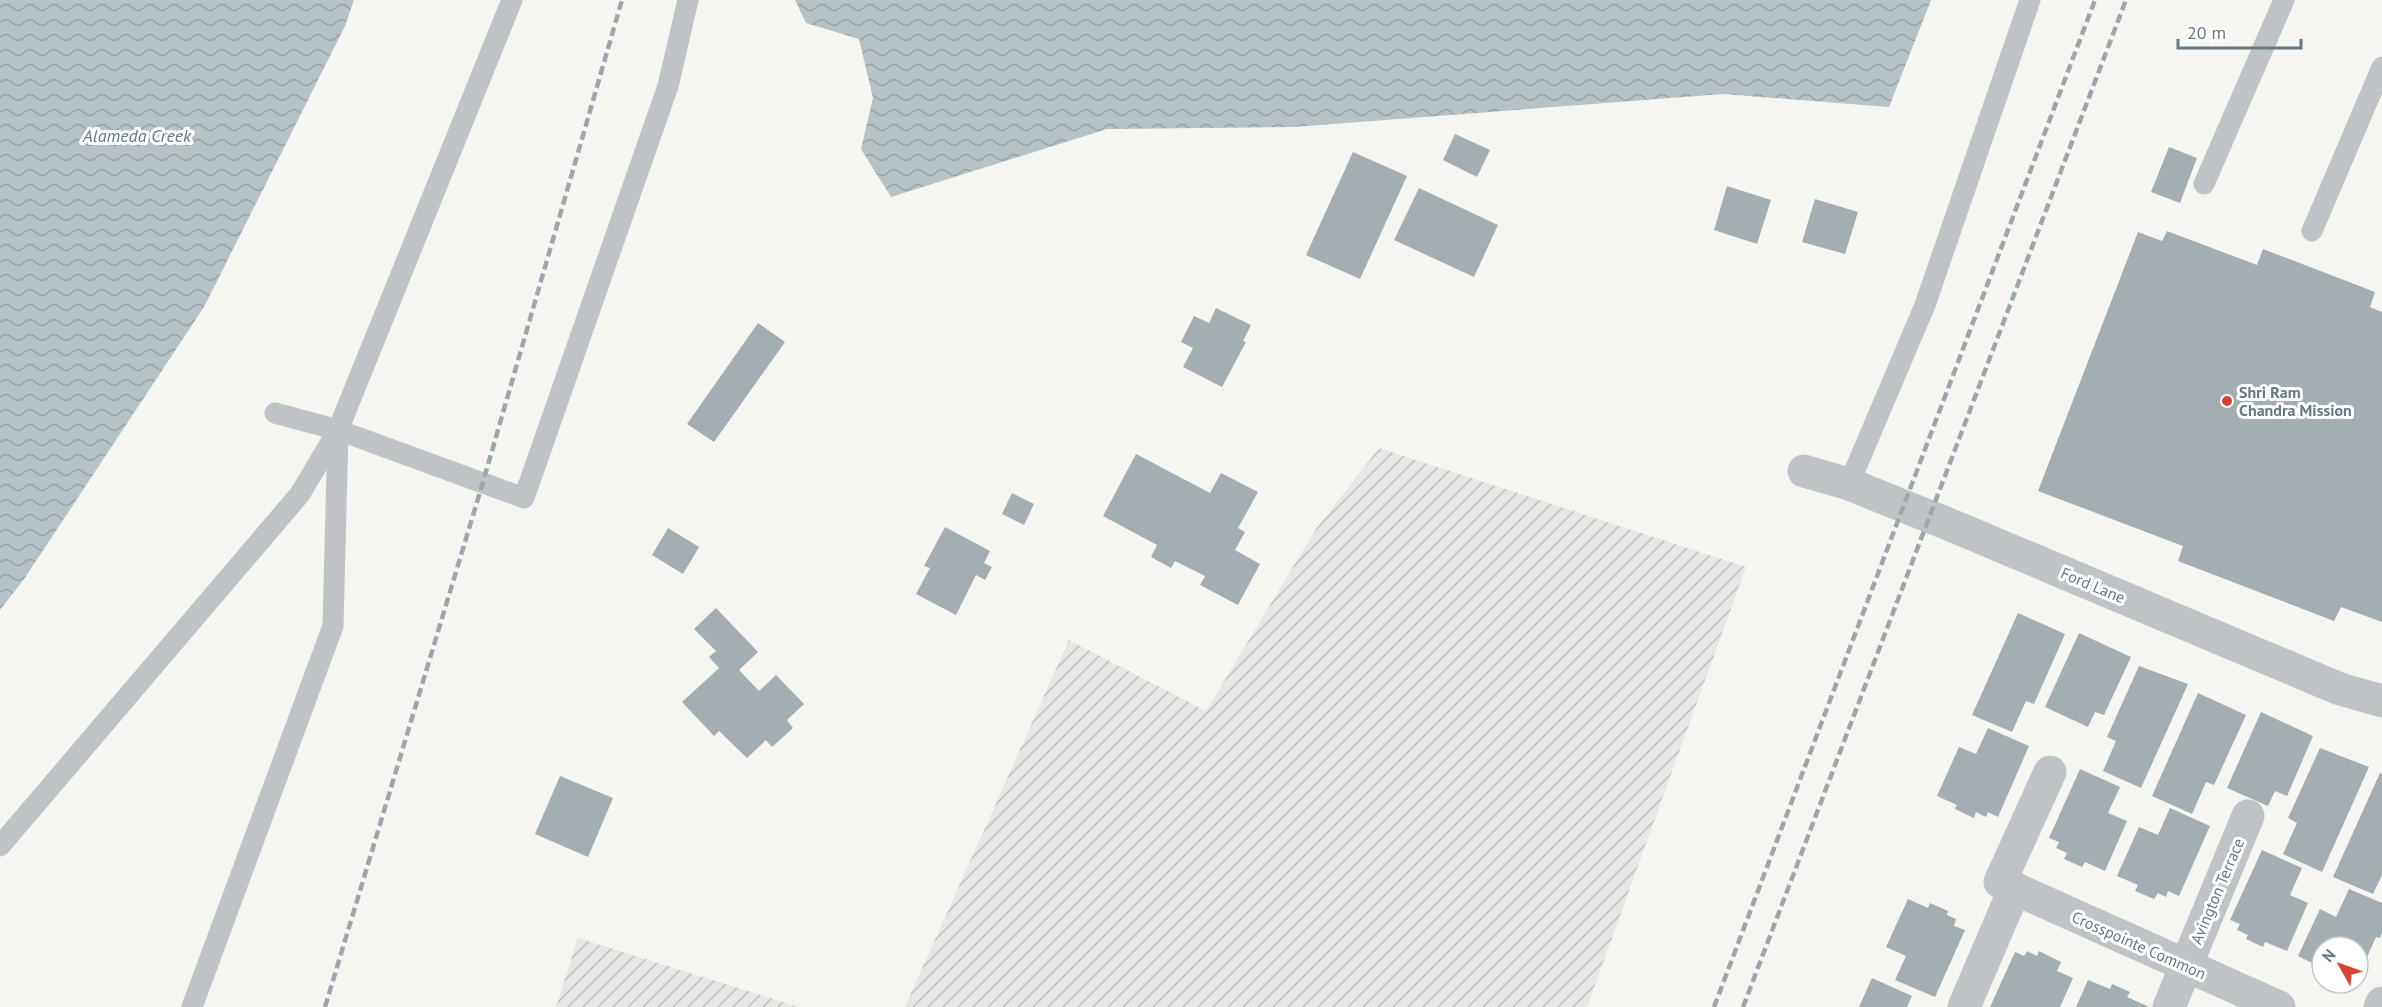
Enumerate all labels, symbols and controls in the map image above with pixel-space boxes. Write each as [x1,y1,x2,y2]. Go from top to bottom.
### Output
scale bar [2178,12,2301,50]
text: 20 m [2187,21,2226,44]
water label: Alameda Creek [82,124,192,147]
place label: Shri Ram Chandra Mission [2239,382,2352,420]
marker: Shri Ram Chandra Mission [2220,394,2234,408]
street label: Ford Lane [2058,563,2128,607]
street label: Avington Terrace [2186,835,2248,947]
street label: Crosspointe Common [2069,906,2209,984]
north arrow [2310,935,2370,995]
text: N [2317,945,2340,966]

